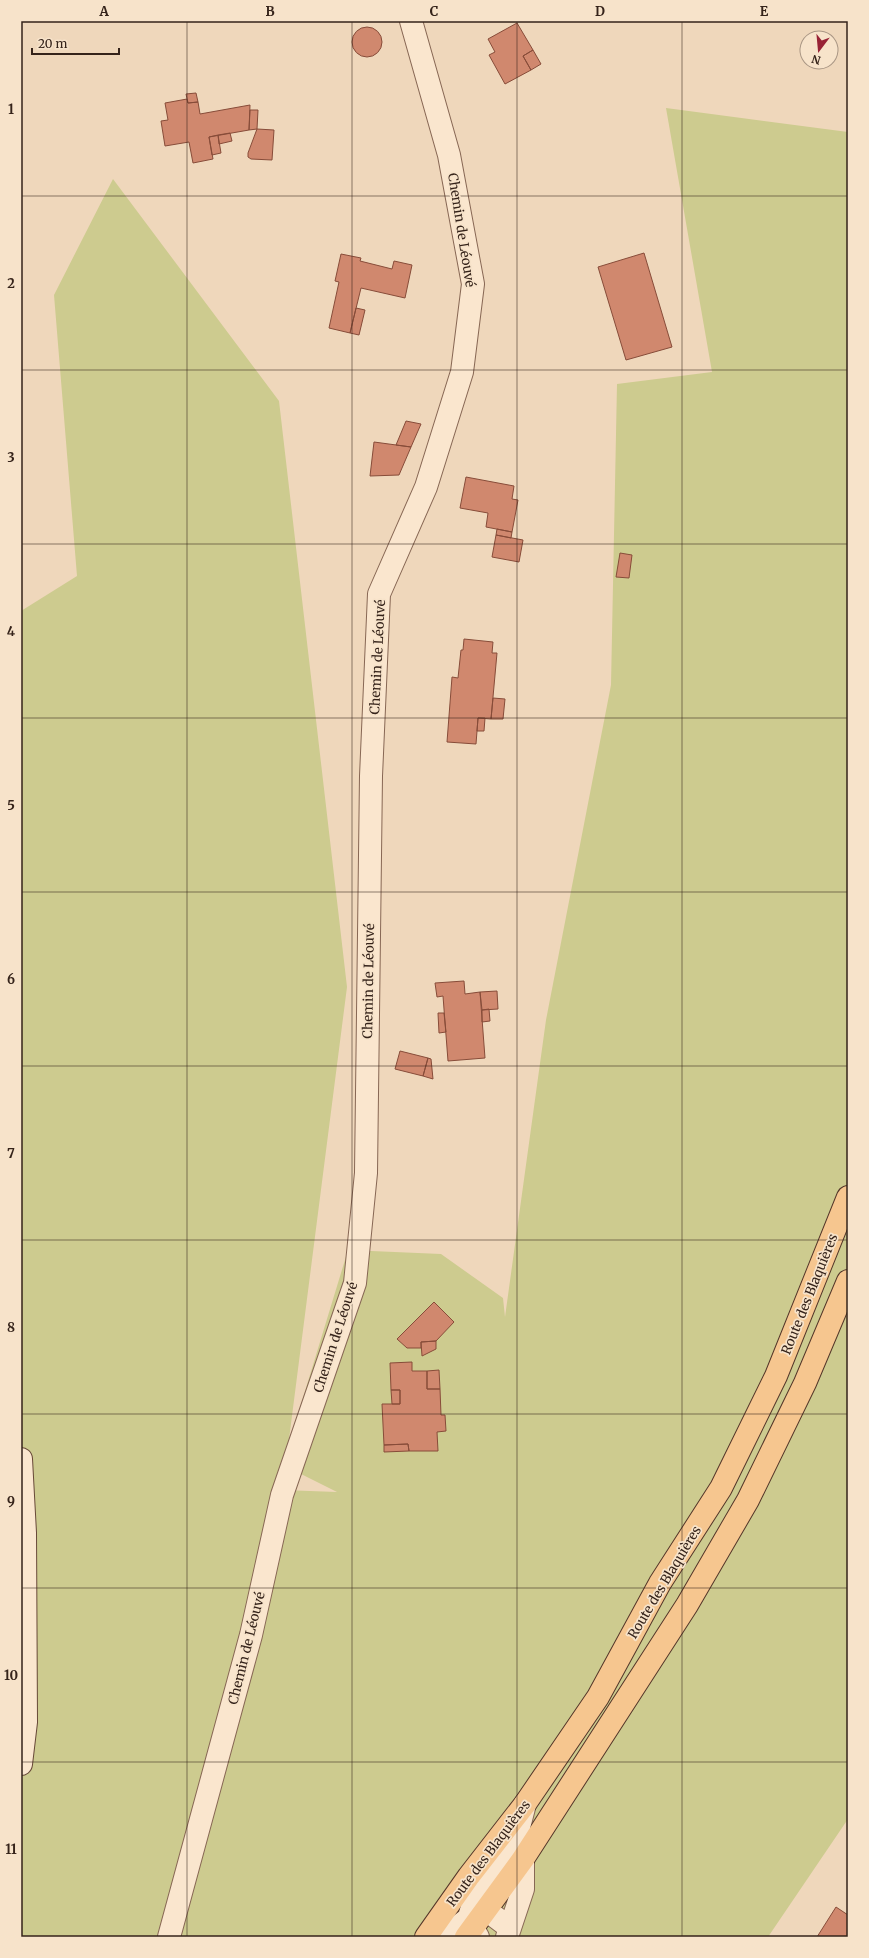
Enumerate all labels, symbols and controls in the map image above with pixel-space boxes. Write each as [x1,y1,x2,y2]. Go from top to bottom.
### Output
text: A [98,3,109,20]
text: B [265,3,275,20]
text: C [430,3,439,20]
text: D [595,3,605,20]
text: E [760,3,769,20]
scale bar [32,30,119,56]
north arrow [799,30,839,70]
text: 20 m [38,36,67,51]
text: N [810,52,822,68]
text: 1 [8,101,14,118]
street label: Chemin de Léouvé [444,172,479,289]
text: 2 [7,275,15,292]
text: 3 [7,449,15,466]
street label: Chemin de Léouvé [366,599,389,715]
text: 4 [7,623,16,640]
text: 5 [7,797,15,814]
street label: Chemin de Léouvé [359,923,378,1039]
text: 6 [7,971,15,988]
text: 7 [7,1145,15,1162]
street label: Route des Blaquières [777,1231,841,1357]
street label: Chemin de Léouvé [310,1279,361,1395]
text: 8 [7,1319,15,1336]
text: 9 [7,1493,15,1510]
street label: Route des Blaquières [624,1523,705,1642]
street label: Chemin de Léouvé [224,1590,269,1706]
text: 10 [4,1667,18,1684]
street label: Route des Blaquières [443,1797,534,1910]
text: 11 [5,1841,17,1858]

